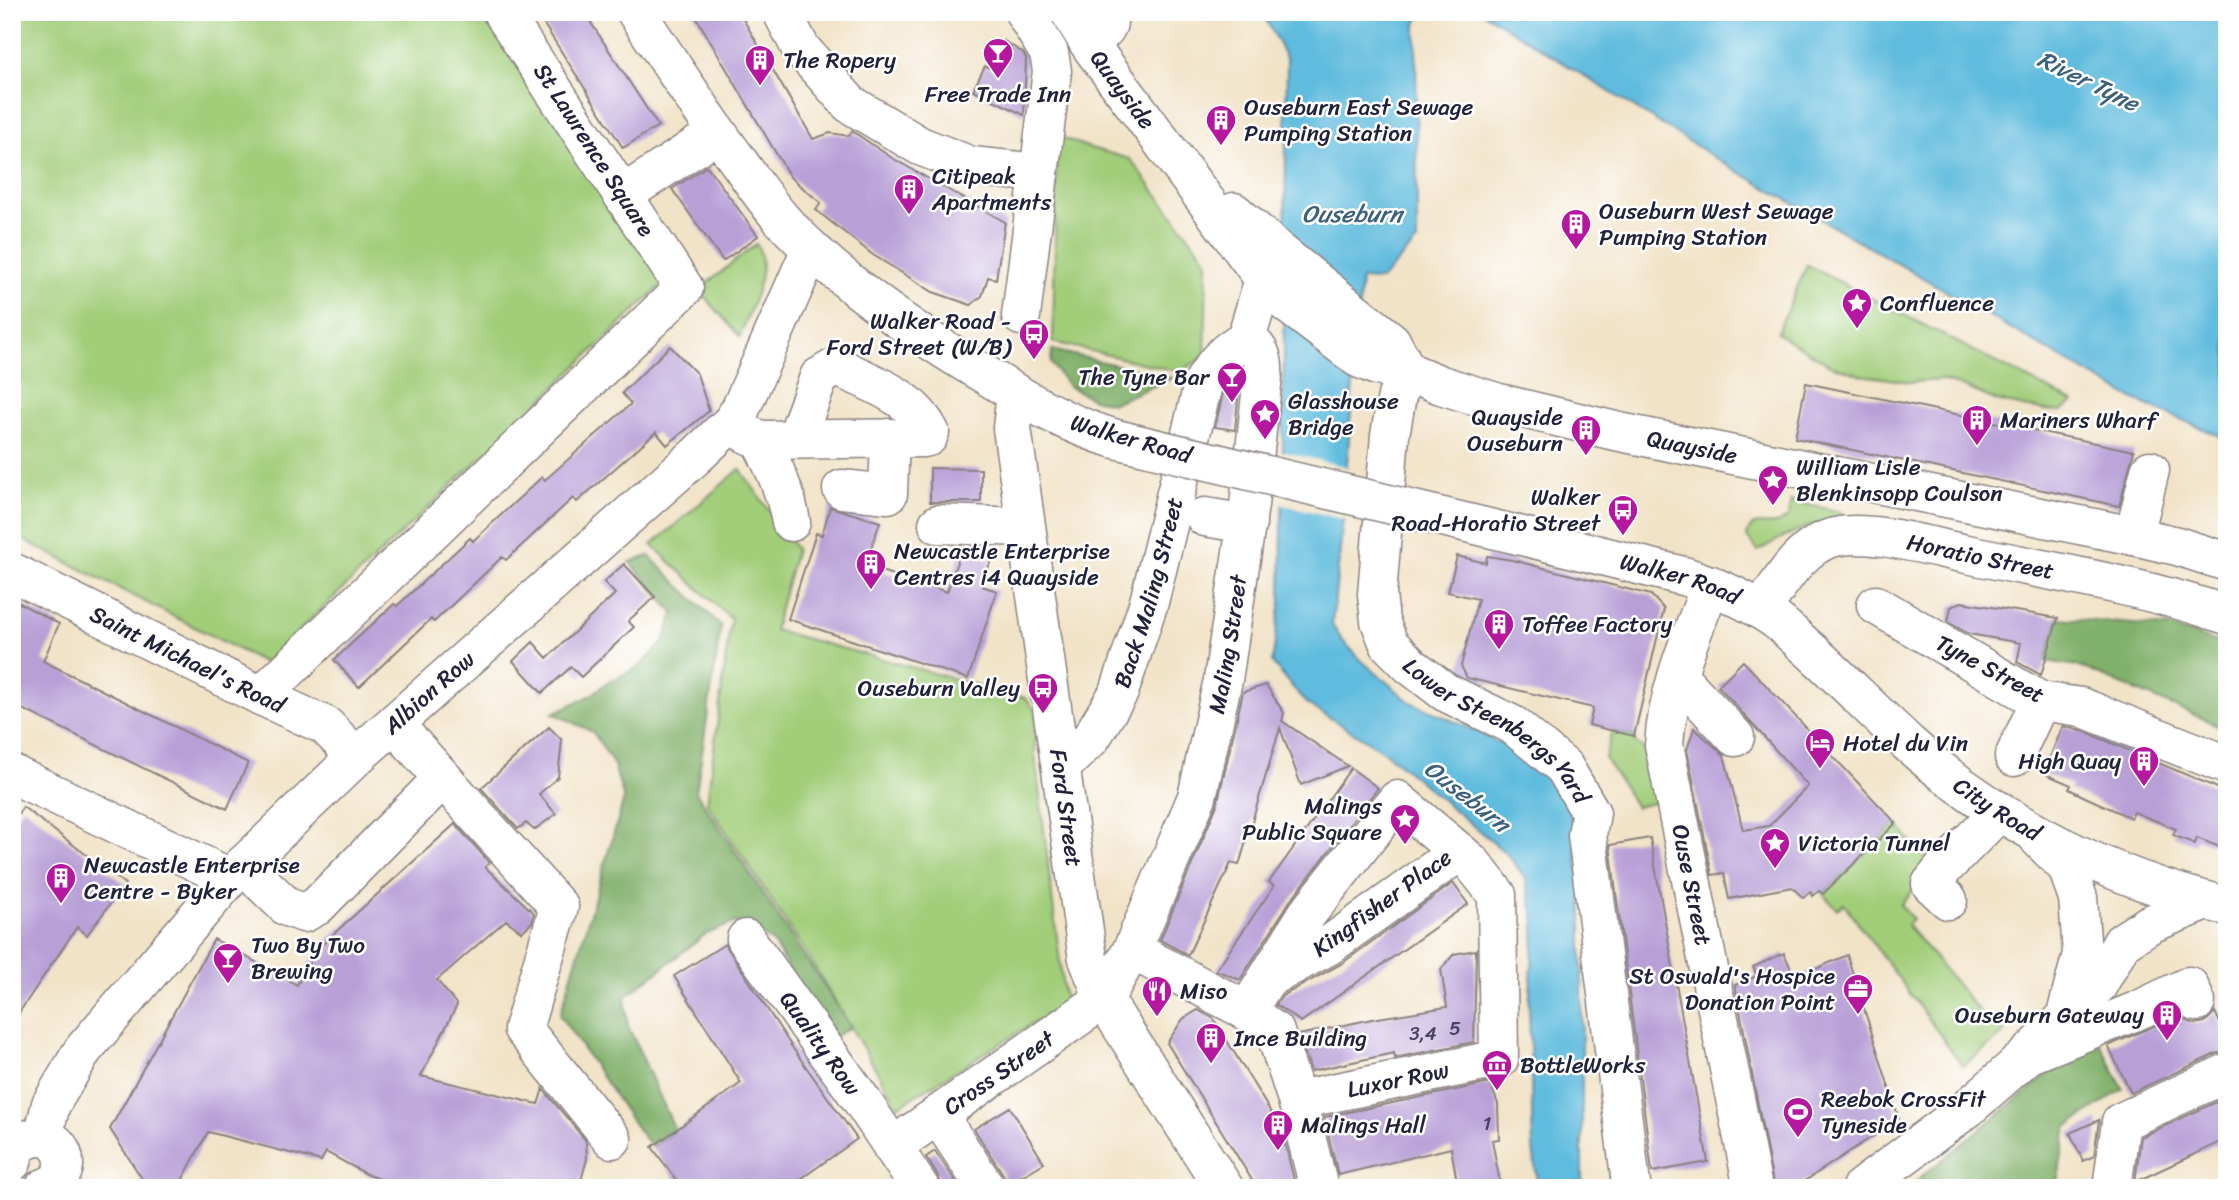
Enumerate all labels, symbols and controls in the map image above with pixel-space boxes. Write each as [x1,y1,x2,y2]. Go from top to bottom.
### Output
bar icon: Free Trade Inn [981,36,1015,80]
water label: River Tyne [2030,38,2148,125]
place label: The Ropery [783,40,896,81]
street label: Quayside [1079,41,1167,139]
building icon: The Ropery [743,43,777,87]
street label: St Lawrence Square [522,55,666,245]
place label: Free Trade Inn [925,74,1071,115]
place label: Ouseburn East Sewage Pumping Station [1244,87,1474,154]
building icon: Ouseburn East Sewage Pumping Station [1204,103,1238,147]
place label: Citipeak Apartments [931,156,1052,223]
building icon: Citipeak Apartments [892,172,926,216]
place label: Ouseburn West Sewage Pumping Station [1599,191,1834,258]
water label: Ouseburn [1302,193,1405,235]
building icon: Ouseburn West Sewage Pumping Station [1559,207,1593,251]
place label: Confluence [1880,283,1994,324]
place icon: Confluence [1840,286,1874,330]
place label: Walker Road - Ford Street (W/B) [826,301,1013,368]
bus stop icon: Walker Road - Ford Street (W/B) [1017,317,1051,361]
place label: The Tyne Bar [1078,357,1211,398]
bar icon: The Tyne Bar [1215,360,1249,404]
place label: Glasshouse Bridge [1288,381,1399,448]
place icon: Glasshouse Bridge [1248,397,1282,441]
place label: Quayside Ouseburn [1467,397,1563,464]
place label: Mariners Wharf [2000,400,2159,441]
street label: Walker Road [1066,402,1198,476]
building icon: Mariners Wharf [1960,403,1994,447]
building icon: Quayside Ouseburn [1569,413,1603,457]
street label: Quayside [1643,417,1741,476]
place label: William Lisle Blenkinsopp Coulson [1796,447,2003,514]
place icon: William Lisle Blenkinsopp Coulson [1756,463,1790,507]
place label: Walker Road-Horatio Street [1392,477,1602,544]
street label: Back Maling Street [1101,493,1195,693]
bus stop icon: Walker Road-Horatio Street [1606,493,1640,537]
street label: Horatio Street [1903,521,2058,591]
place label: Newcastle Enterprise Centres i4 Quayside [894,531,1110,598]
street label: Walker Road [1616,541,1749,617]
building icon: Newcastle Enterprise Centres i4 Quayside [854,547,888,591]
street label: Maling Street [1196,570,1259,718]
street label: Saint Michael's Road [83,593,294,726]
place label: Toffee Factory [1522,604,1672,645]
building icon: Toffee Factory [1482,607,1516,651]
street label: Tyne Street [1928,623,2052,715]
street label: Albion Row [373,639,485,746]
street label: Lower Steenbergs Yard [1392,647,1603,813]
place label: Ouseburn Valley [857,668,1020,709]
bus stop icon: Ouseburn Valley [1026,671,1060,715]
place label: Hotel du Vin [1843,723,1968,764]
hotel icon: Hotel du Vin [1803,726,1837,770]
place label: High Quay [2018,741,2121,782]
building icon: High Quay [2127,744,2161,788]
street label: Ford Street [1038,746,1095,870]
water label: Ouseburn [1415,749,1522,845]
street label: City Road [1944,766,2051,854]
place label: Malings Public Square [1242,786,1382,853]
place icon: Malings Public Square [1388,802,1422,846]
street label: Ouse Street [1660,821,1724,949]
place label: Victoria Tunnel [1798,823,1950,864]
place icon: Victoria Tunnel [1758,826,1792,870]
street label: Kingfisher Place [1303,838,1461,968]
place label: Newcastle Enterprise Centre - Byker [84,845,300,912]
building icon: Newcastle Enterprise Centre - Byker [44,861,78,905]
place label: Two By Two Brewing [251,925,365,992]
bar icon: Two By Two Brewing [211,941,245,985]
place label: St Oswald's Hospice Donation Point [1629,956,1835,1023]
place label: Miso [1180,971,1228,1012]
office icon: St Oswald's Hospice Donation Point [1841,972,1875,1016]
restaurant icon: Miso [1140,974,1174,1018]
street label: Quality Row [769,982,873,1105]
place label: Ouseburn Gateway [1955,995,2144,1036]
building icon: Ouseburn Gateway [2150,998,2184,1042]
house number: 5 [1449,1012,1461,1045]
house number: 3,4 [1409,1017,1437,1050]
street label: Cross Street [934,1018,1064,1126]
place label: Ince Building [1233,1018,1367,1059]
building icon: Ince Building [1194,1021,1228,1065]
place label: BottleWorks [1520,1045,1646,1086]
museum icon: BottleWorks [1480,1048,1514,1092]
street label: Luxor Row [1343,1049,1453,1110]
place label: Reebok CrossFit Tyneside [1821,1079,1987,1146]
sports icon: Reebok CrossFit Tyneside [1781,1095,1815,1139]
place label: Malings Hall [1301,1105,1426,1146]
house number: 1 [1483,1107,1491,1140]
building icon: Malings Hall [1261,1108,1295,1152]

